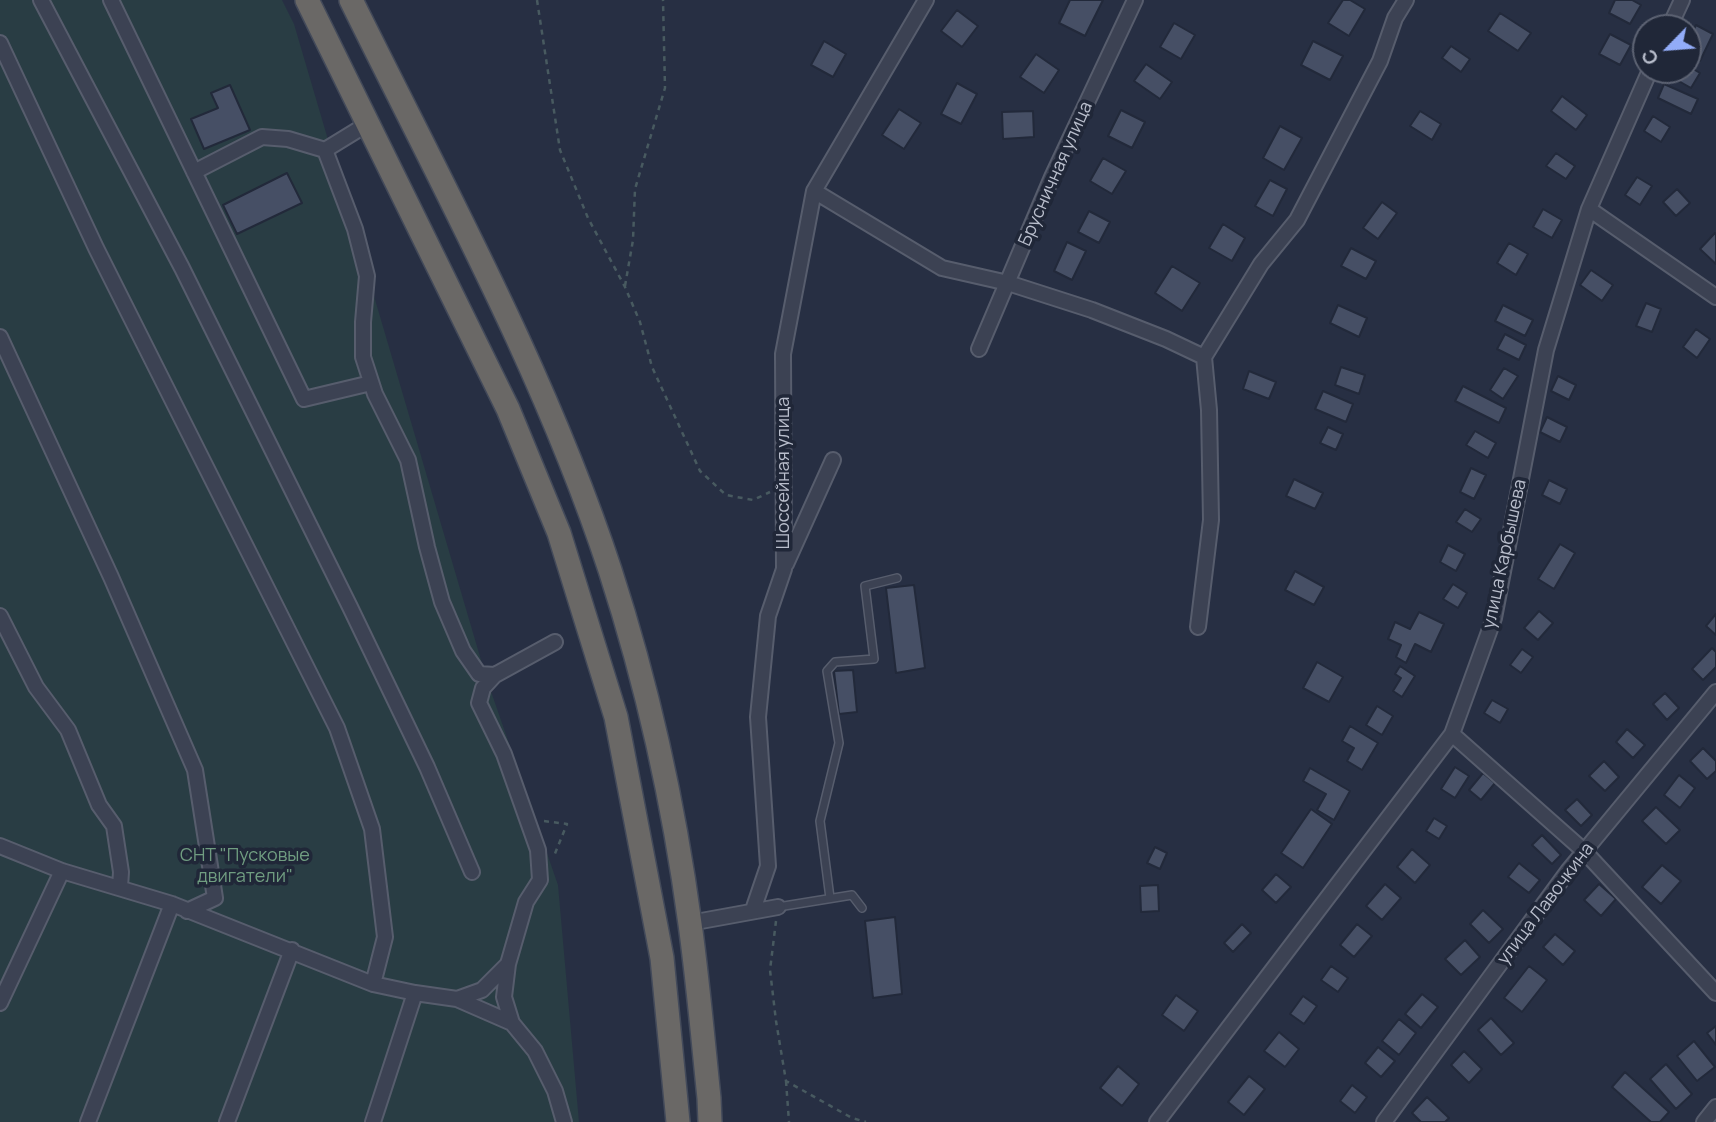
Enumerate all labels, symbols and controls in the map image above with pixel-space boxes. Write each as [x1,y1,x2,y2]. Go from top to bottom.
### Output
north arrow [1632,14,1702,84]
text: С [1635,45,1665,69]
street label: Брусничная улица [1014,98,1098,250]
street label: Шоссейная улица [773,397,795,549]
street label: улица Карбышева [1479,477,1531,631]
street label: улица Лавочкина [1493,839,1599,969]
park label: СНТ "Пусковые двигатели" [180,845,310,888]

